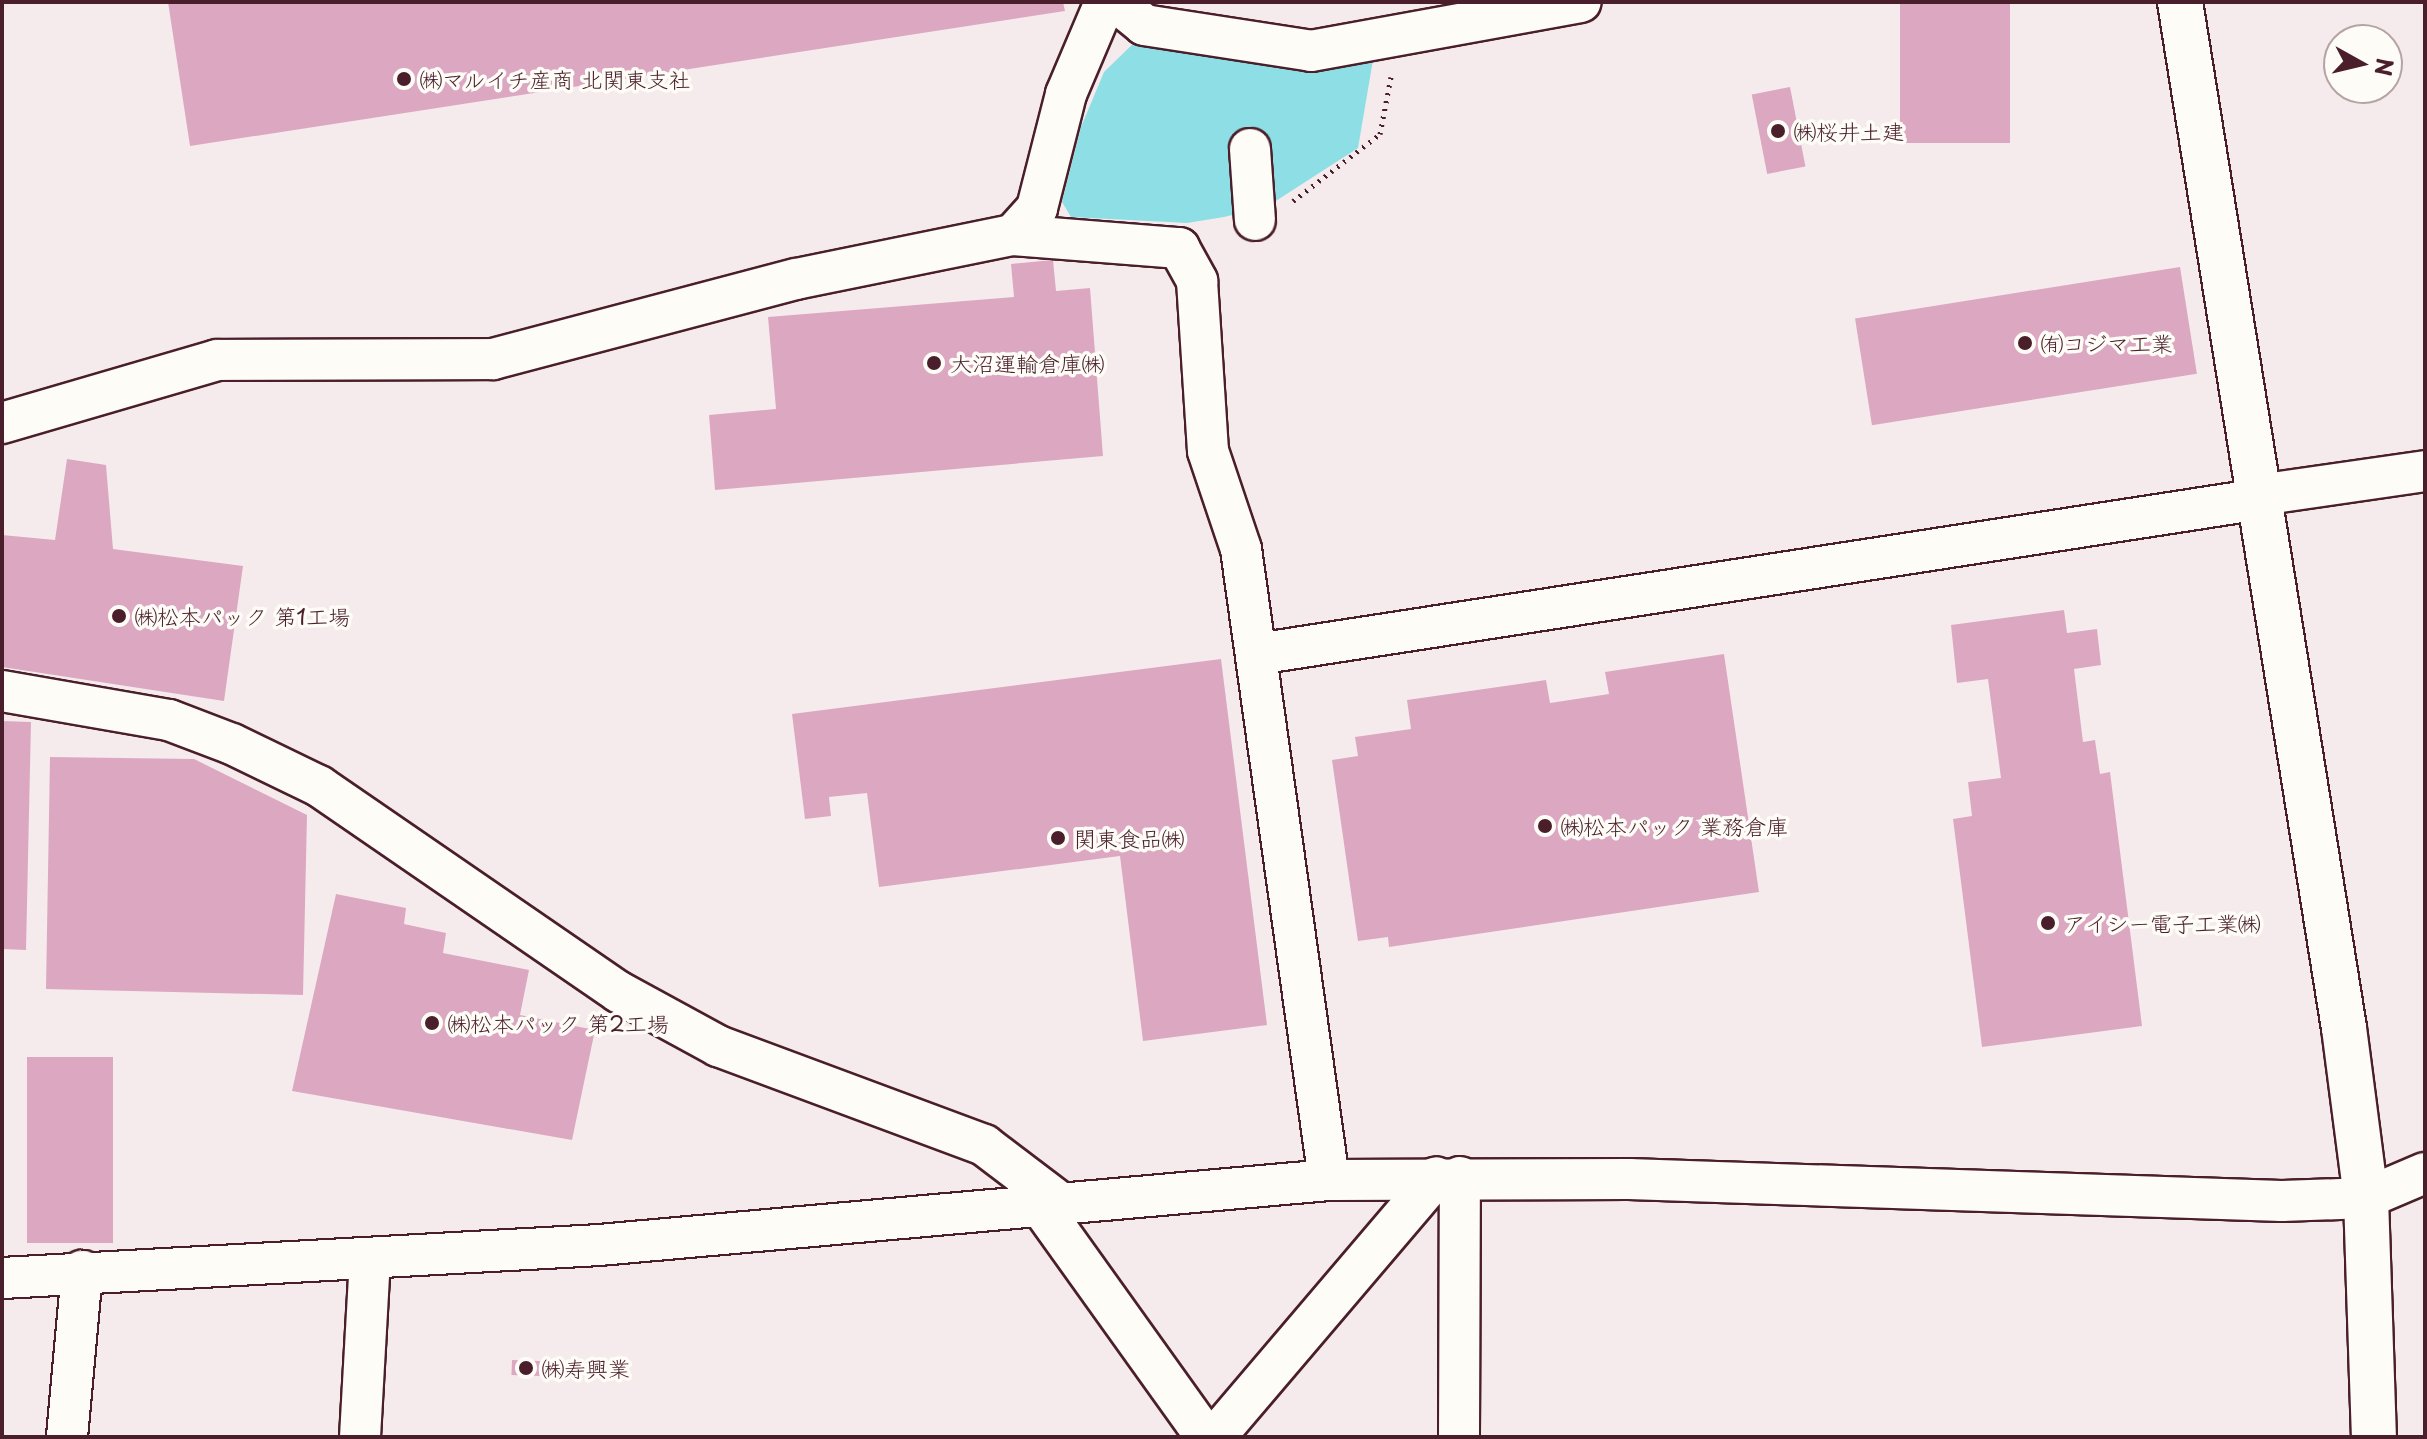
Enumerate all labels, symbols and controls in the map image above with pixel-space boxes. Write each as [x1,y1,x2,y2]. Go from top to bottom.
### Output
north arrow [2323,24,2403,104]
text: N [2368,56,2403,78]
place label: ㈱マルイチ産商 北関東支社 [420,66,691,92]
marker: ㈱マルイチ産商 北関東支社 [395,70,413,88]
place label: ㈱桜井土建 [1794,118,1904,144]
marker: ㈱桜井土建 [1769,122,1787,140]
place label: ㈲コジマ工業 [2041,330,2173,356]
marker: ㈲コジマ工業 [2016,334,2034,352]
place label: 大沼運輸倉庫㈱ [950,350,1104,376]
marker: 大沼運輸倉庫㈱ [925,354,943,372]
place label: ㈱松本パック 第1工場 [135,603,350,629]
marker: ㈱松本パック 第1工場 [110,607,128,625]
place label: ㈱松本パック 業務倉庫 [1561,813,1788,839]
marker: ㈱松本パック 業務倉庫 [1536,817,1554,835]
place label: 関東食品㈱ [1074,825,1184,851]
marker: 関東食品㈱ [1049,829,1067,847]
place label: アイシー電子工業㈱ [2064,910,2262,936]
marker: アイシー電子工業㈱ [2039,914,2057,932]
place label: ㈱松本パック 第2工場 [448,1010,669,1036]
marker: ㈱松本パック 第2工場 [423,1014,441,1032]
place label: ㈱寿興業 [542,1355,630,1381]
marker: ㈱寿興業 [517,1359,535,1377]

